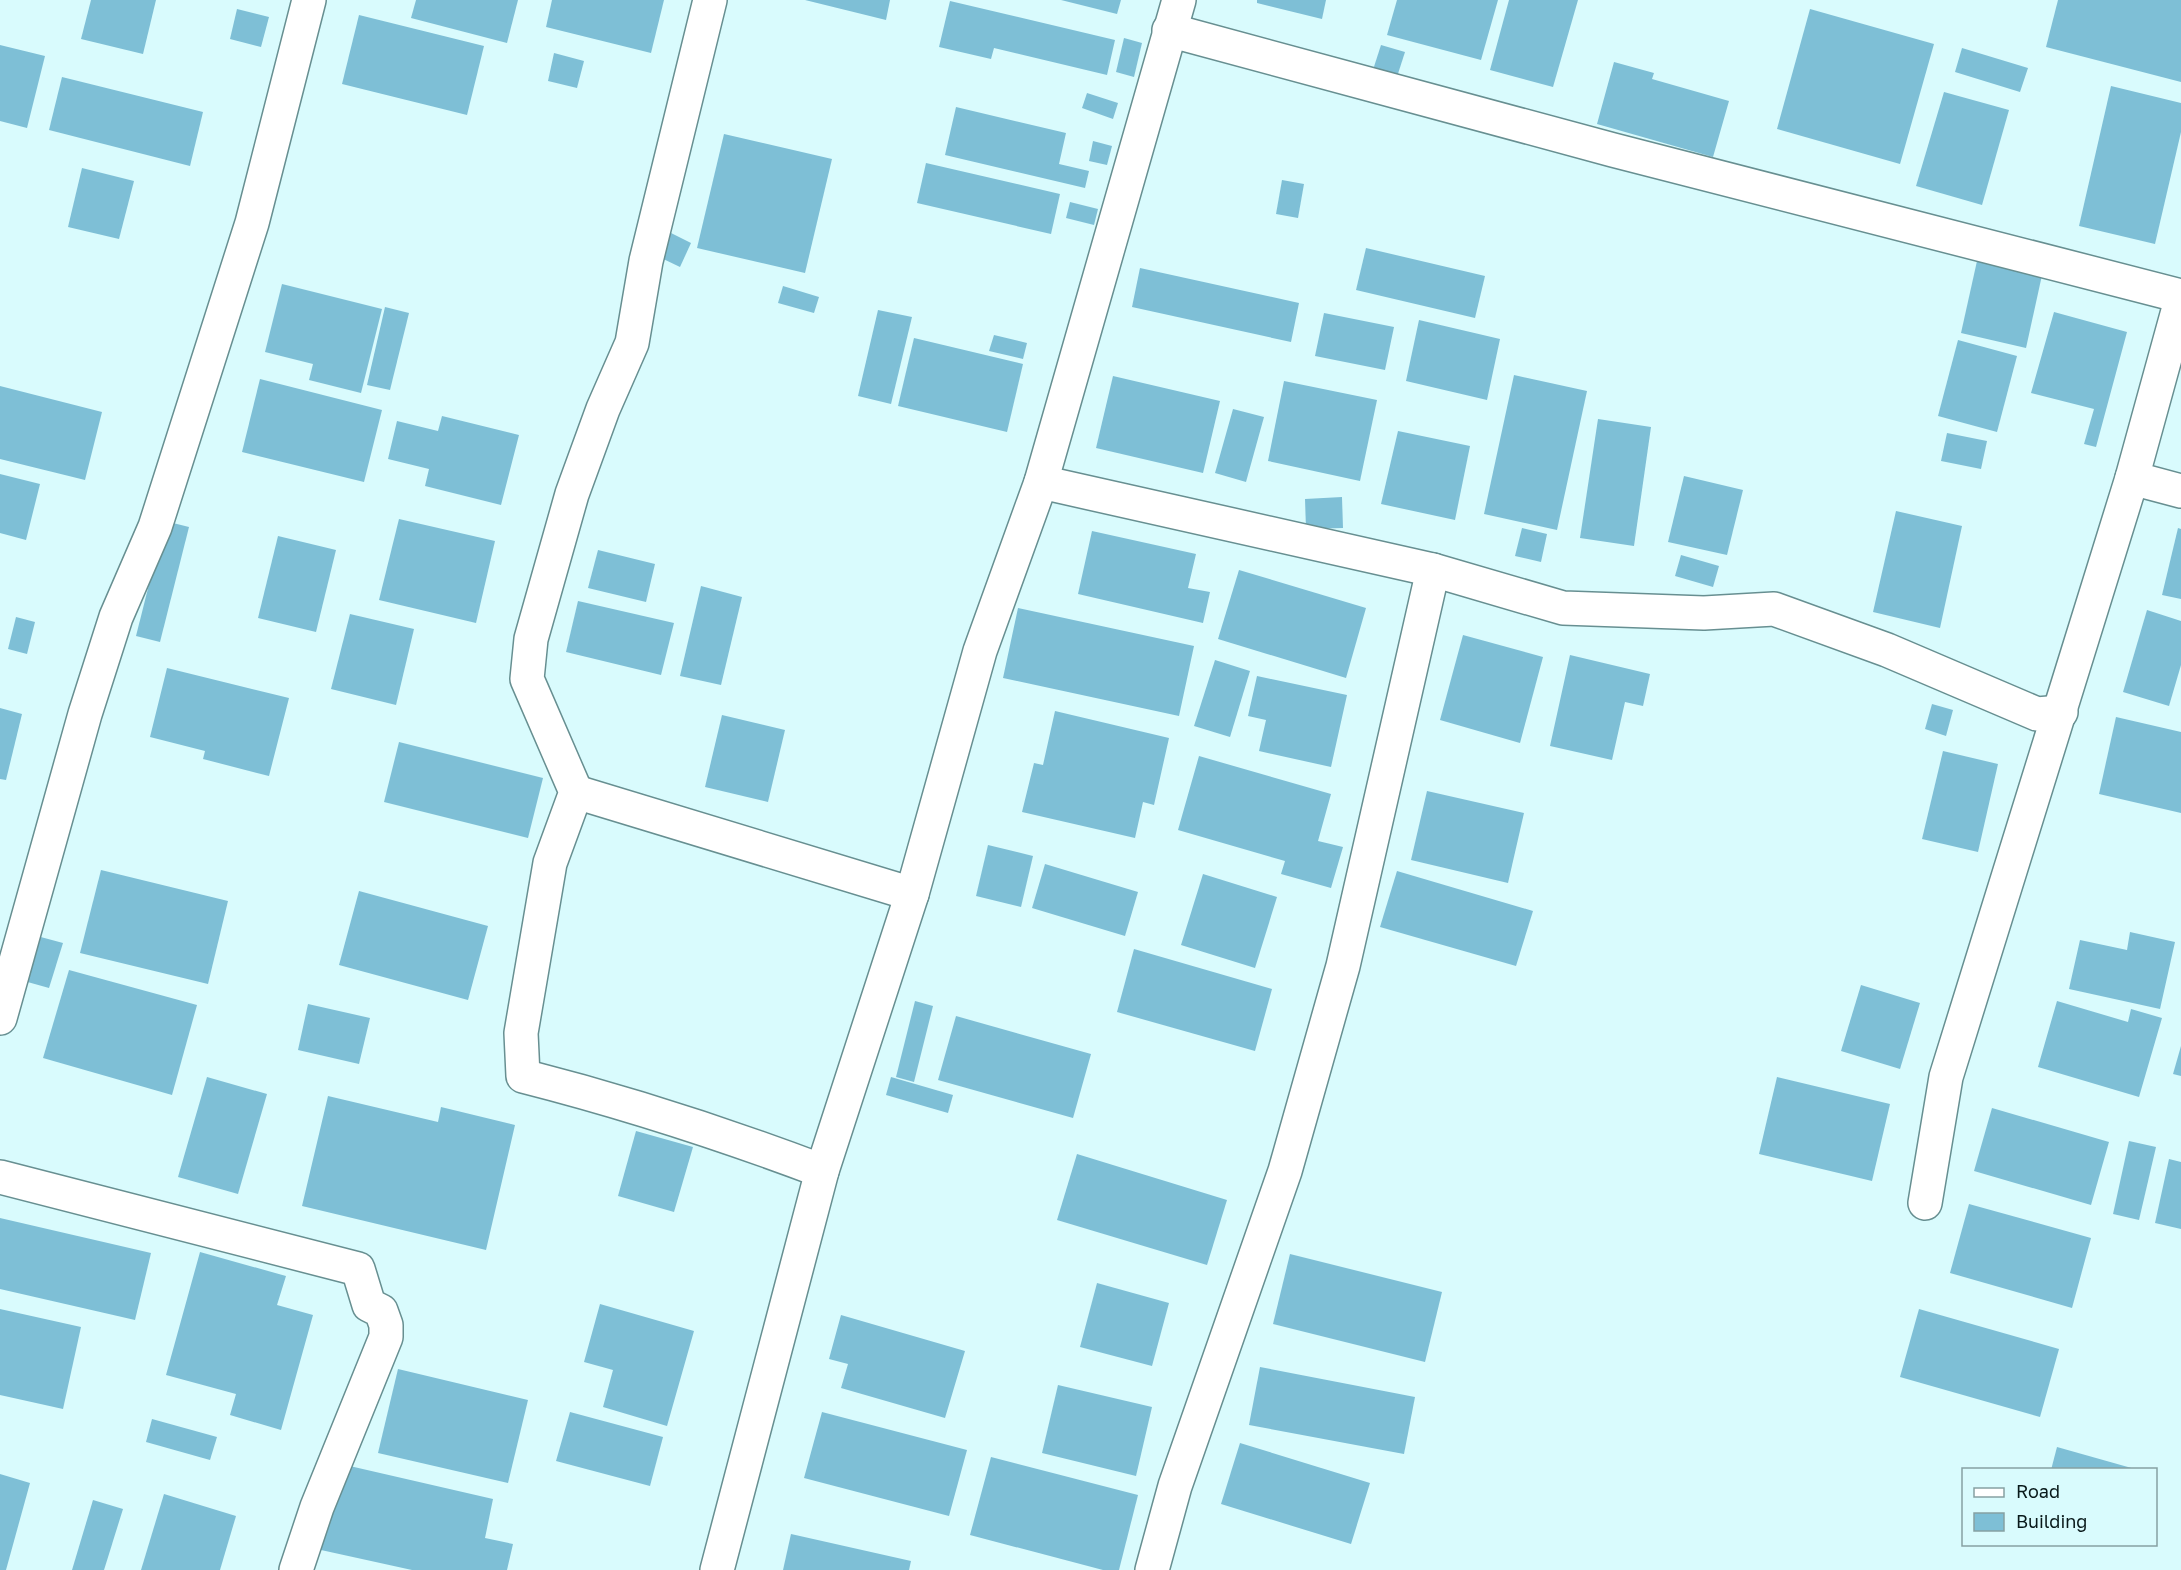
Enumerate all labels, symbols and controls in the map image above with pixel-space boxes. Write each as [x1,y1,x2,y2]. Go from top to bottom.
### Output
legend [1962,1468,2157,1546]
text: Road [2016,1480,2060,1502]
text: Building [2016,1510,2087,1532]

